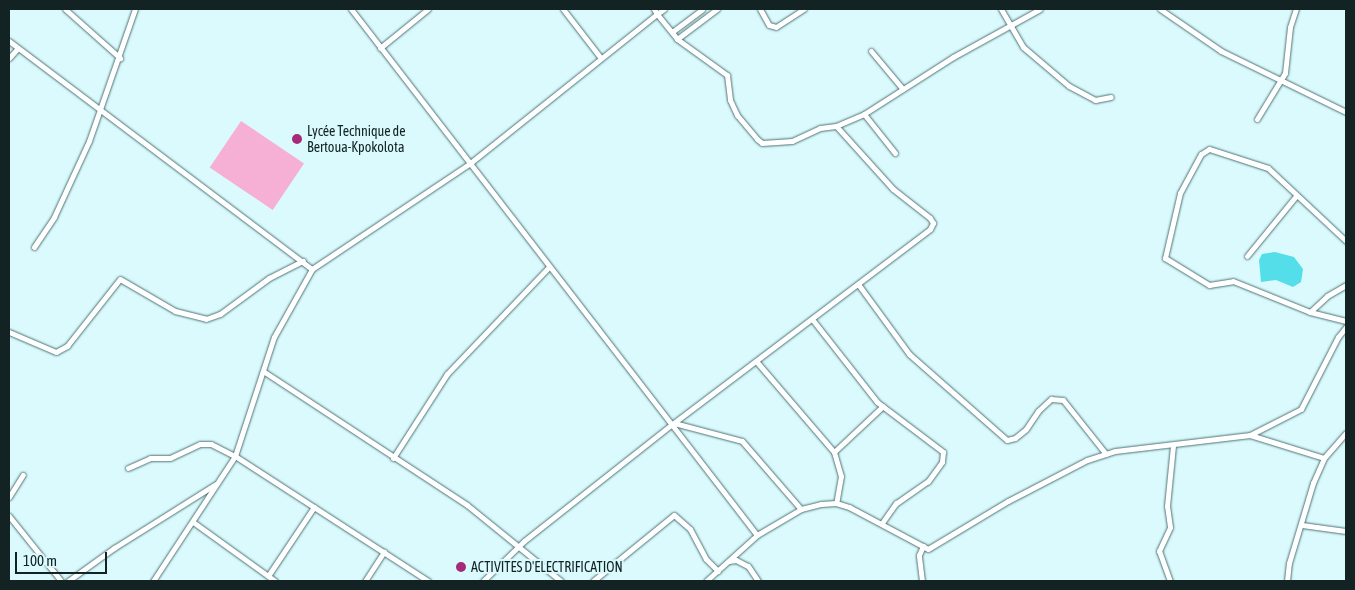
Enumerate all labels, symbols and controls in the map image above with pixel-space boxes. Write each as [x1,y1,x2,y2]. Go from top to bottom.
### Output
place label: Lycée Technique de Bertoua-Kpokolota [307,123,406,156]
marker: Lycée Technique de Bertoua-Kpokolota [291,133,303,145]
scale bar [18,542,110,574]
text: 100 m [23,552,57,569]
place label: ACTIVITES D'ELECTRIFICATION [471,559,623,575]
marker: ACTIVITES D'ELECTRIFICATION [455,561,467,573]

